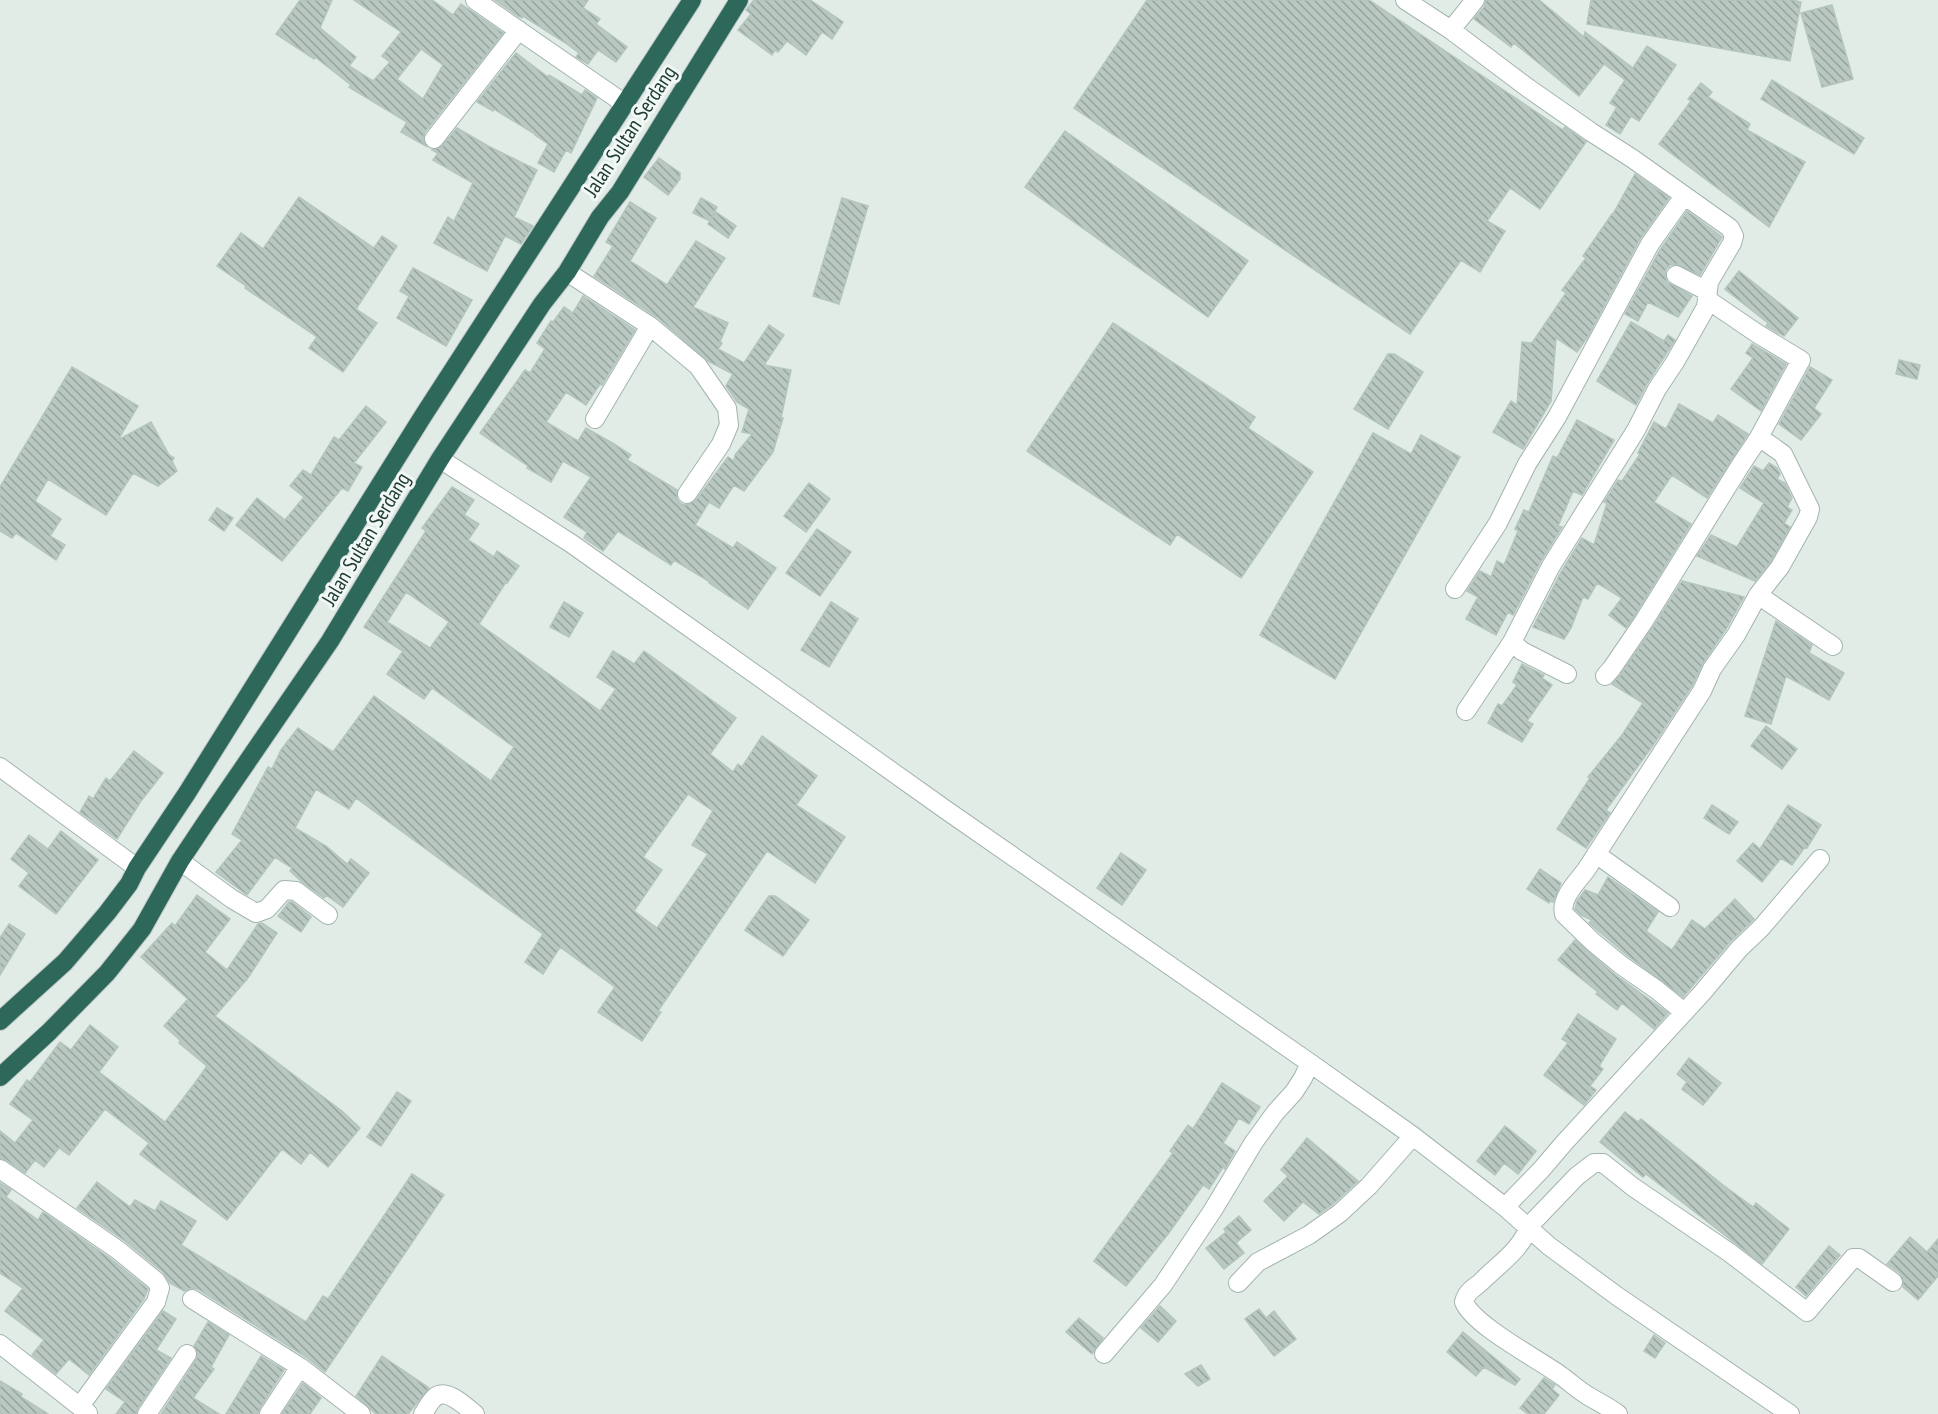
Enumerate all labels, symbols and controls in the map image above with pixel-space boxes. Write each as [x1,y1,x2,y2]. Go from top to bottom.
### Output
street label: Jalan Sultan Serdang [577,60,682,202]
street label: Jalan Sultan Serdang [315,467,416,611]

